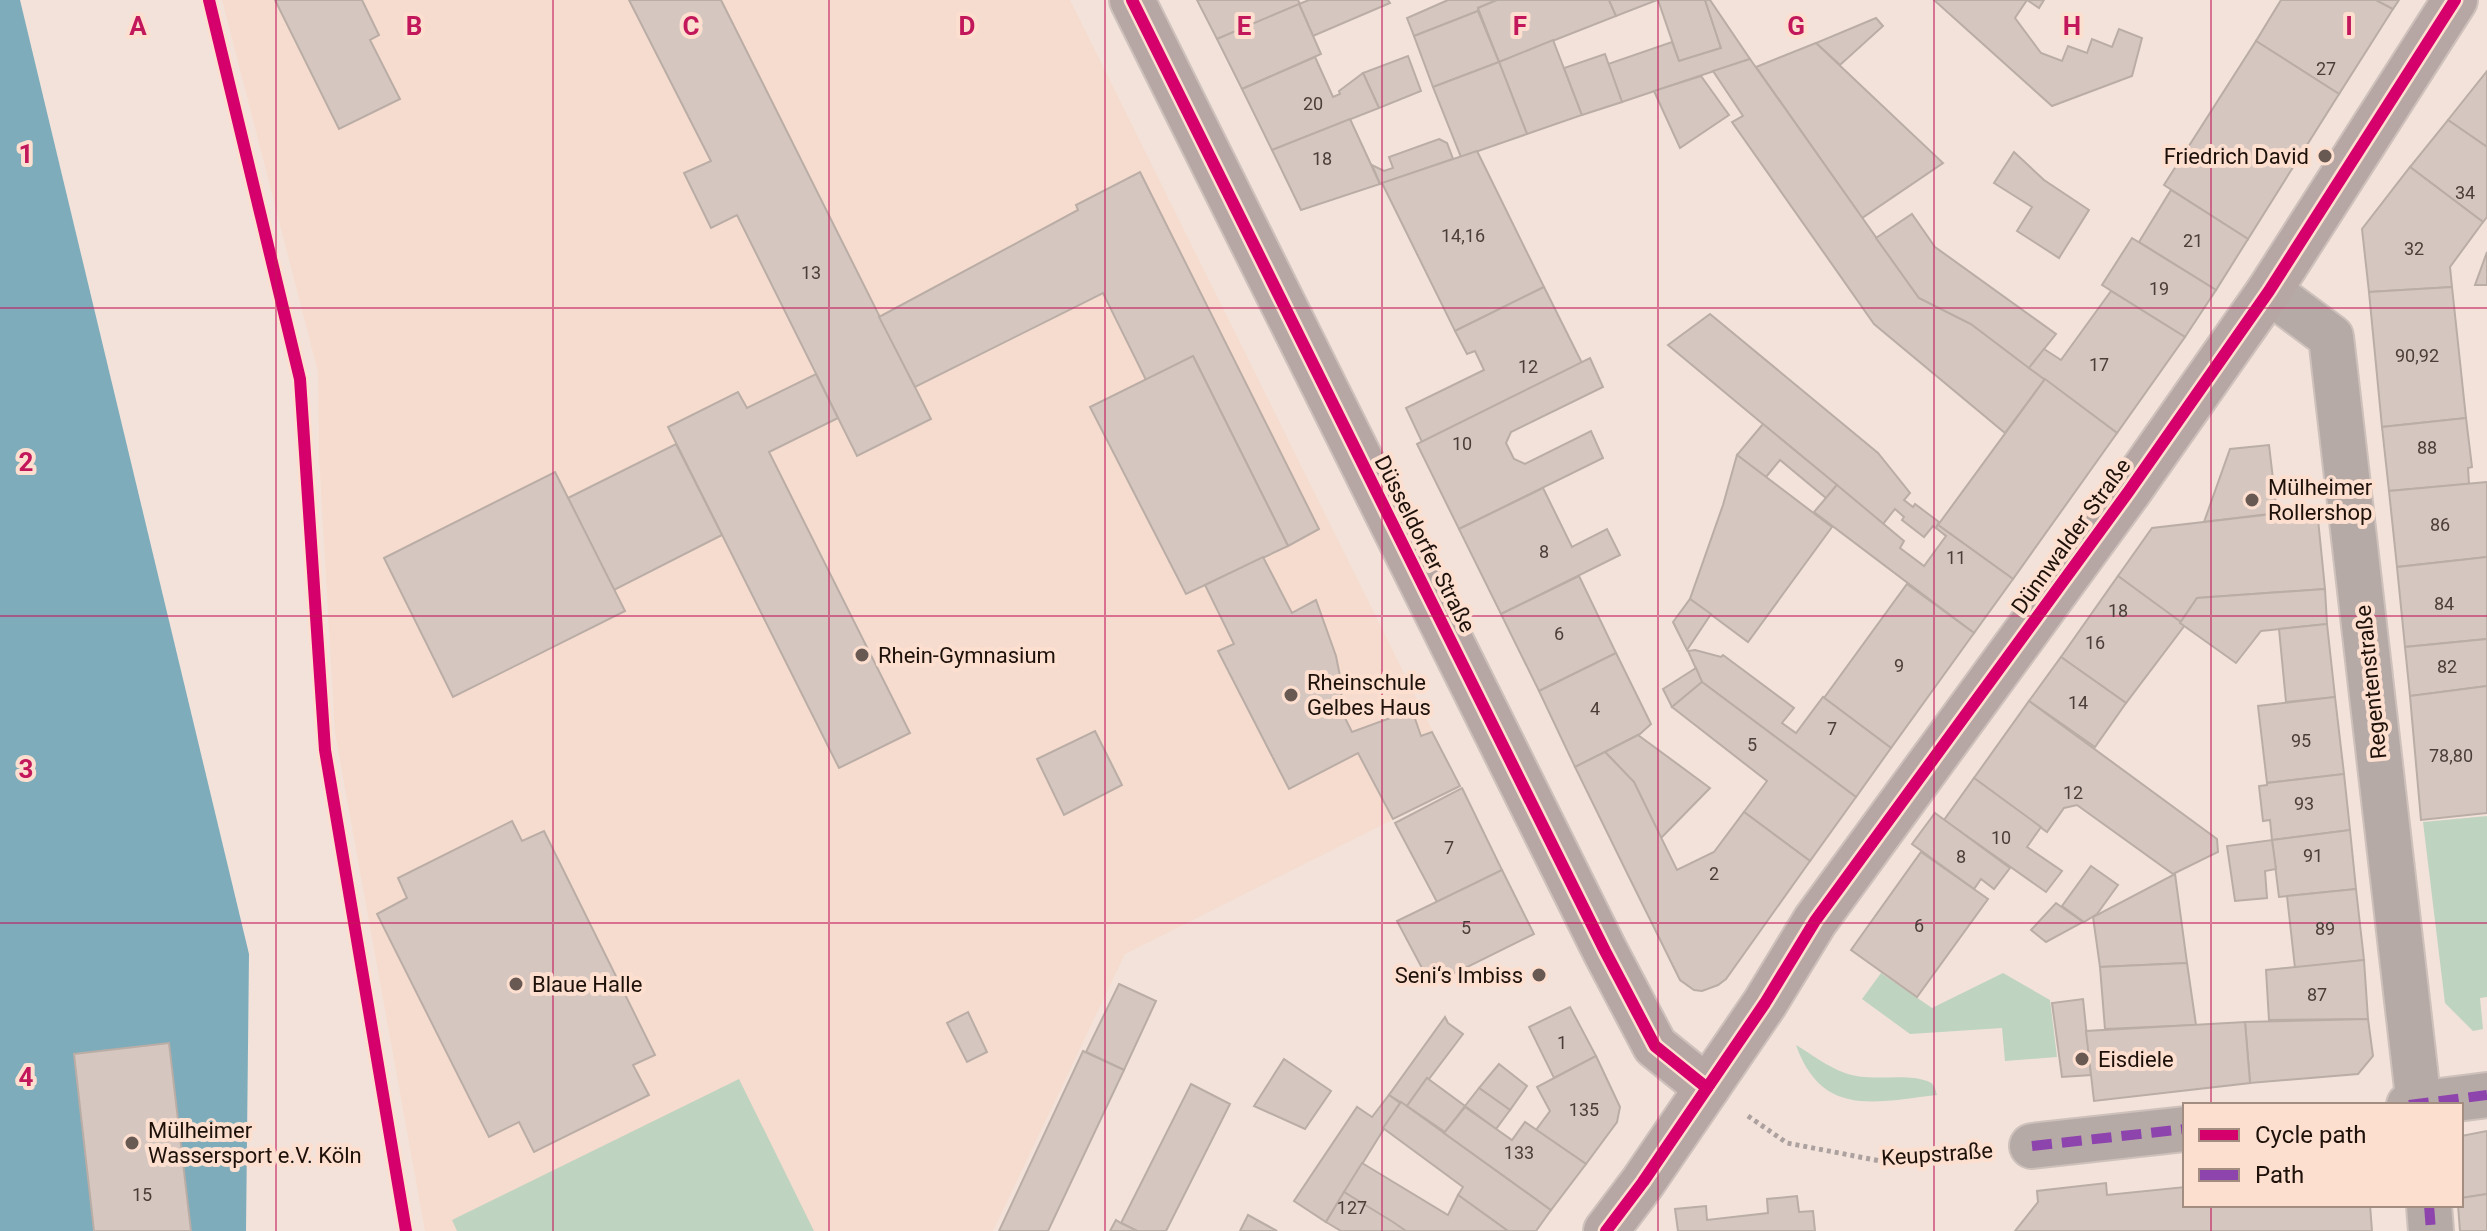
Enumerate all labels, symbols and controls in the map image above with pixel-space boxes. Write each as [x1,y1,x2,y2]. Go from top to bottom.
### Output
text: A [129,11,147,41]
text: B [406,11,422,41]
text: C [682,11,700,41]
text: D [959,11,975,41]
text: E [1237,11,1252,41]
text: F [1513,11,1527,41]
text: G [1787,11,1805,41]
text: H [2063,11,2081,41]
text: I [2345,11,2353,41]
house number: 27 [2316,58,2336,79]
house number: 20 [1303,93,1323,114]
text: 1 [19,139,33,169]
place label: Friedrich David [2164,144,2309,169]
marker: Friedrich David [2316,147,2334,165]
house number: 18 [1312,148,1332,169]
house number: 34 [2455,182,2475,203]
house number: 14,16 [1441,225,1485,246]
house number: 21 [2183,230,2203,251]
house number: 32 [2404,238,2424,259]
house number: 13 [801,262,821,283]
house number: 19 [2149,278,2169,299]
house number: 90,92 [2395,345,2439,366]
house number: 17 [2089,354,2109,375]
house number: 12 [1518,356,1538,377]
house number: 10 [1452,433,1472,454]
house number: 88 [2417,437,2437,458]
text: 2 [19,447,33,477]
street label: Düsseldorfer Straße [1370,452,1480,636]
street label: Dünnwalder Straße [2006,454,2136,618]
place label: Mülheimer Rollershop [2268,475,2373,525]
marker: Mülheimer Rollershop [2243,491,2261,509]
house number: 86 [2430,514,2450,535]
house number: 8 [1539,541,1549,562]
house number: 11 [1946,547,1966,568]
house number: 84 [2434,593,2454,614]
house number: 18 [2108,600,2128,621]
street label: Regentenstraße [2350,604,2392,760]
house number: 6 [1554,623,1564,644]
house number: 16 [2085,632,2105,653]
place label: Rhein-Gymnasium [878,643,1056,668]
marker: Rhein-Gymnasium [853,646,871,664]
house number: 9 [1894,655,1904,676]
house number: 82 [2437,656,2457,677]
place label: Rheinschule Gelbes Haus [1307,670,1431,720]
marker: Rheinschule Gelbes Haus [1282,686,1300,704]
house number: 14 [2068,692,2088,713]
house number: 4 [1590,698,1600,719]
house number: 7 [1827,718,1837,739]
house number: 95 [2291,730,2311,751]
house number: 5 [1747,734,1757,755]
house number: 78,80 [2429,745,2473,766]
text: 3 [19,754,33,784]
house number: 12 [2063,782,2083,803]
house number: 93 [2294,793,2314,814]
house number: 10 [1991,827,2011,848]
house number: 7 [1444,837,1454,858]
house number: 91 [2303,845,2323,866]
house number: 8 [1956,846,1966,867]
house number: 2 [1709,863,1719,884]
house number: 6 [1914,915,1924,936]
house number: 5 [1461,917,1471,938]
house number: 89 [2315,918,2335,939]
place label: Seni‘s Imbiss [1395,963,1523,988]
marker: Seni‘s Imbiss [1530,966,1548,984]
place label: Blaue Halle [532,972,642,997]
marker: Blaue Halle [507,975,525,993]
house number: 87 [2307,984,2327,1005]
house number: 1 [1557,1032,1567,1053]
place label: Eisdiele [2098,1047,2174,1072]
marker: Eisdiele [2073,1050,2091,1068]
text: 4 [19,1062,34,1092]
house number: 135 [1569,1099,1599,1120]
legend [2183,1103,2463,1207]
place label: Mülheimer Wassersport e.V. Köln [148,1118,362,1168]
text: Cycle path [2255,1121,2367,1149]
marker: Mülheimer Wassersport e.V. Köln [123,1134,141,1152]
street label: Keupstraße [1880,1138,1994,1170]
house number: 133 [1504,1142,1534,1163]
text: Path [2255,1161,2304,1189]
house number: 15 [132,1184,152,1205]
house number: 127 [1337,1197,1367,1218]

